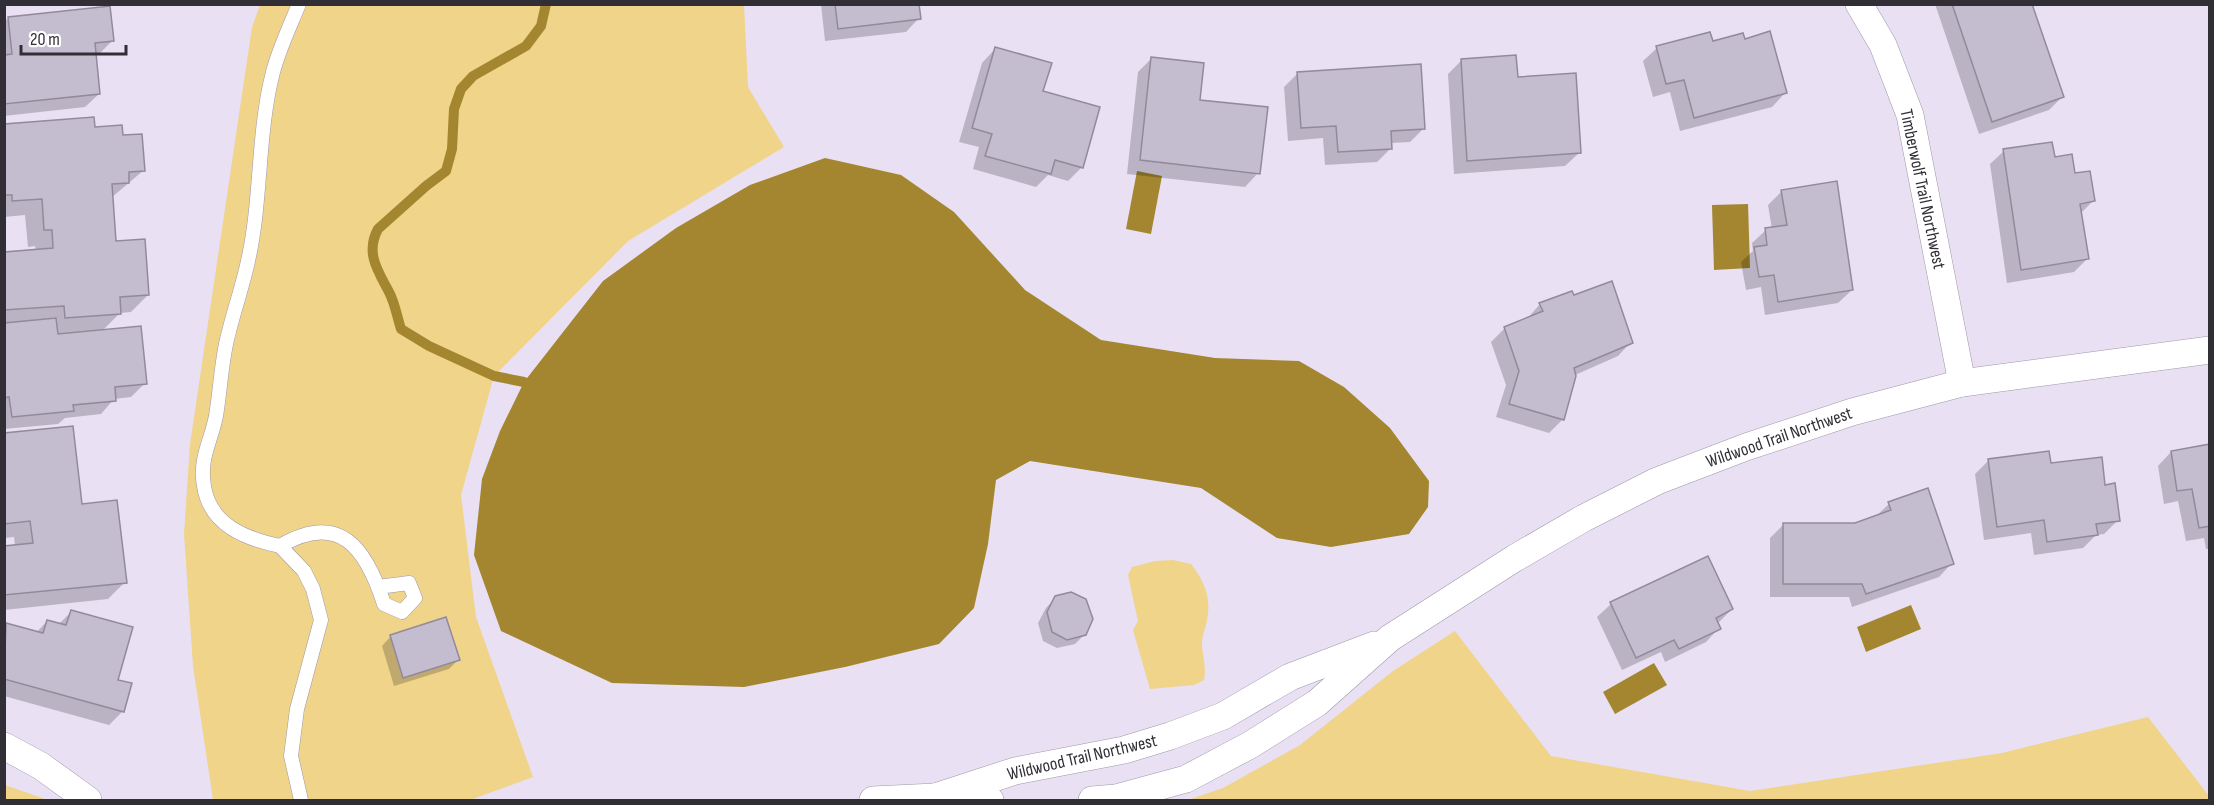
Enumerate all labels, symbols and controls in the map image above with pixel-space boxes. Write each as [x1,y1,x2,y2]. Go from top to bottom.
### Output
scale bar [21,18,126,56]
text: 20 m [30,29,60,50]
street label: Timberwolf Trail Northwest [1895,107,1950,272]
street label: Wildwood Trail Northwest [1703,402,1855,472]
street label: Wildwood Trail Northwest [1005,730,1160,785]

